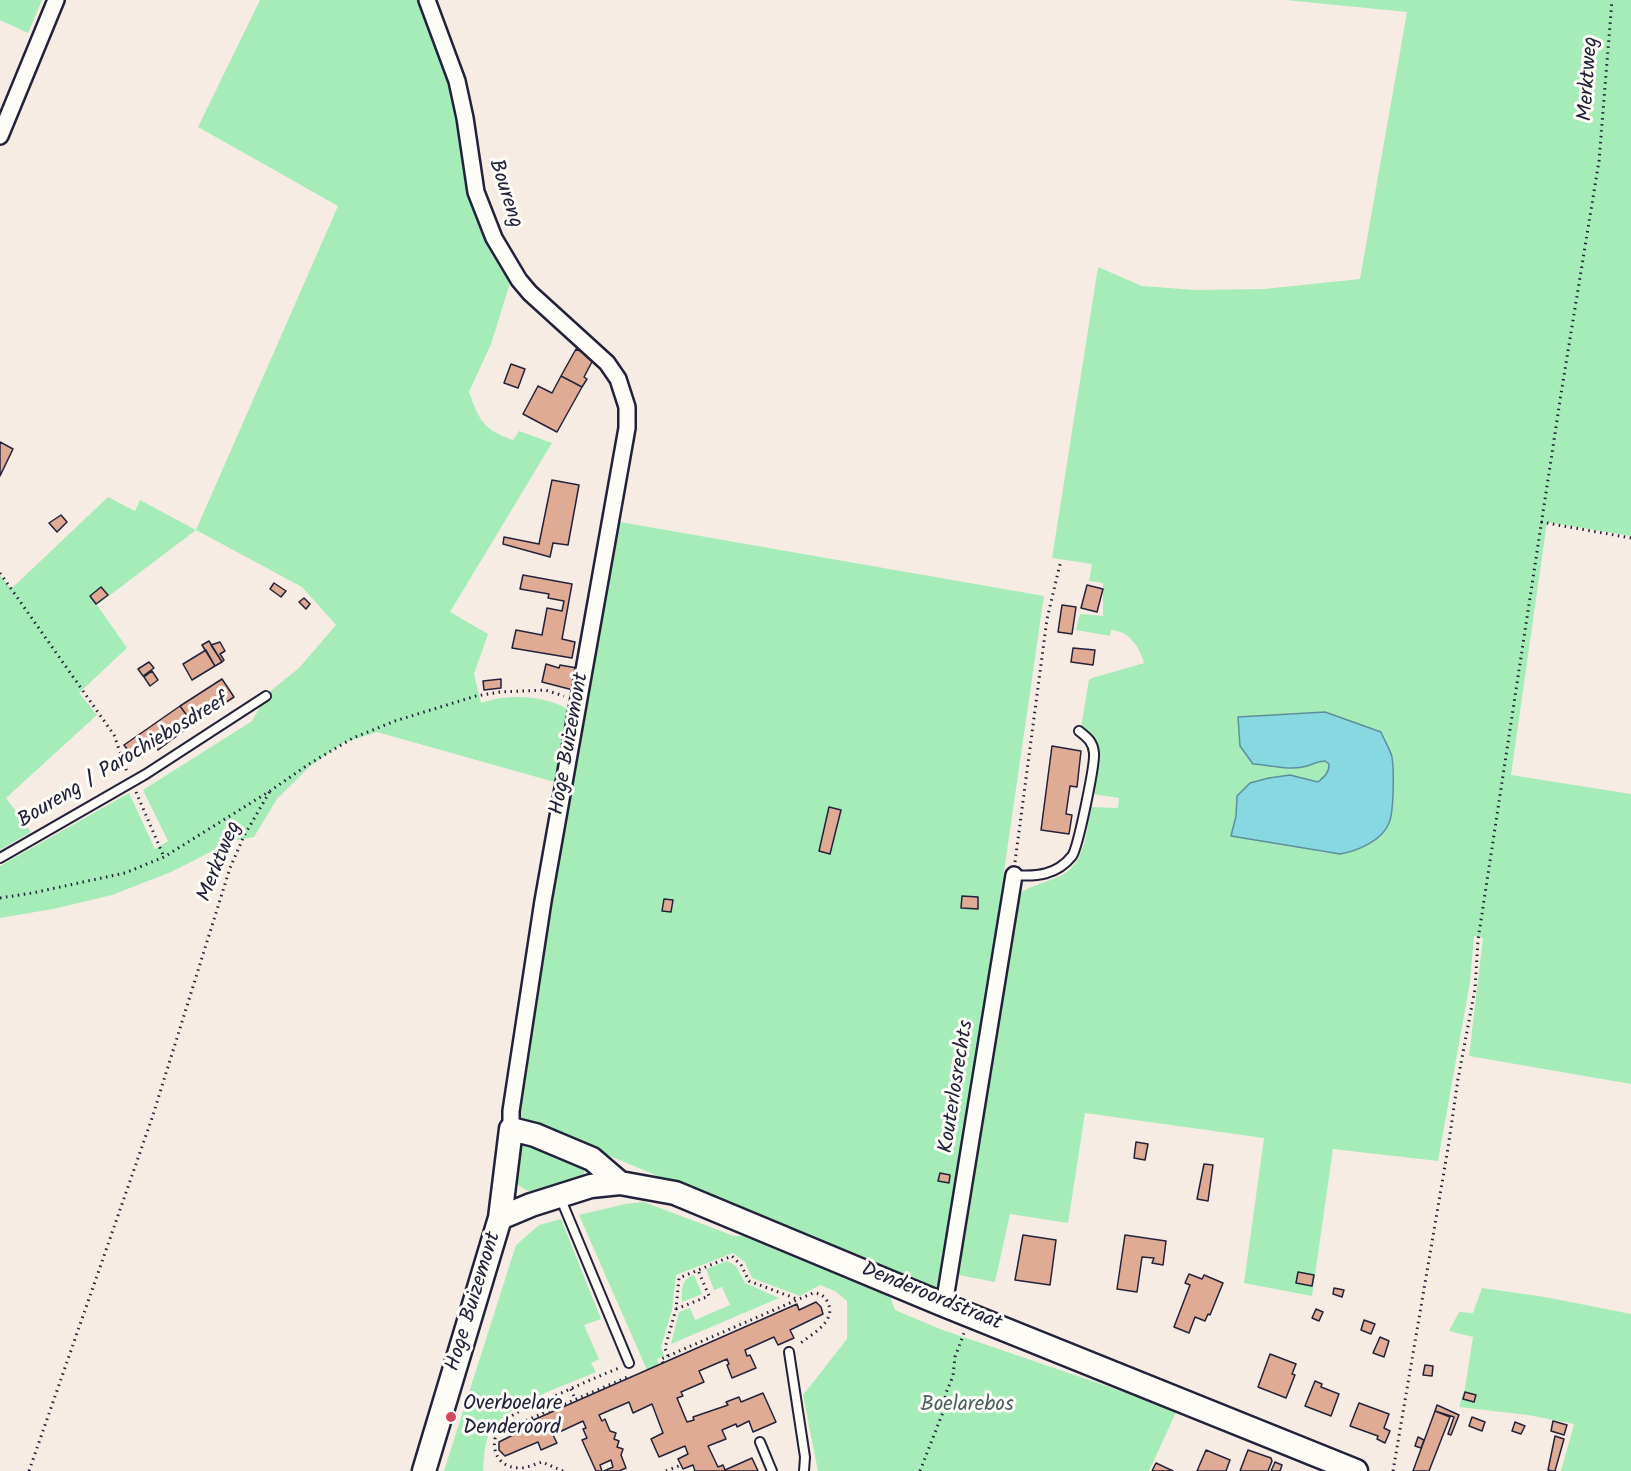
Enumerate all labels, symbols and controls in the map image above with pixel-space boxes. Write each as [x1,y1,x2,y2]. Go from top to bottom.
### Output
street label: Merktweg [1574,36,1606,122]
street label: Boureng [481,157,527,231]
street label: Hoge Buizemont [546,671,596,817]
street label: Boureng / Parochiebosdreef [14,689,234,835]
street label: Merktweg [193,818,249,906]
street label: Kouterlosrechts [935,1019,981,1155]
street label: Hoge Buizemont [442,1229,508,1375]
street label: Denderoordstraat [857,1258,1005,1338]
place label: Overboelare Denderoord [463,1392,563,1442]
park label: Boelarebos [920,1393,1014,1419]
marker: Overboelare Denderoord [444,1410,458,1424]

